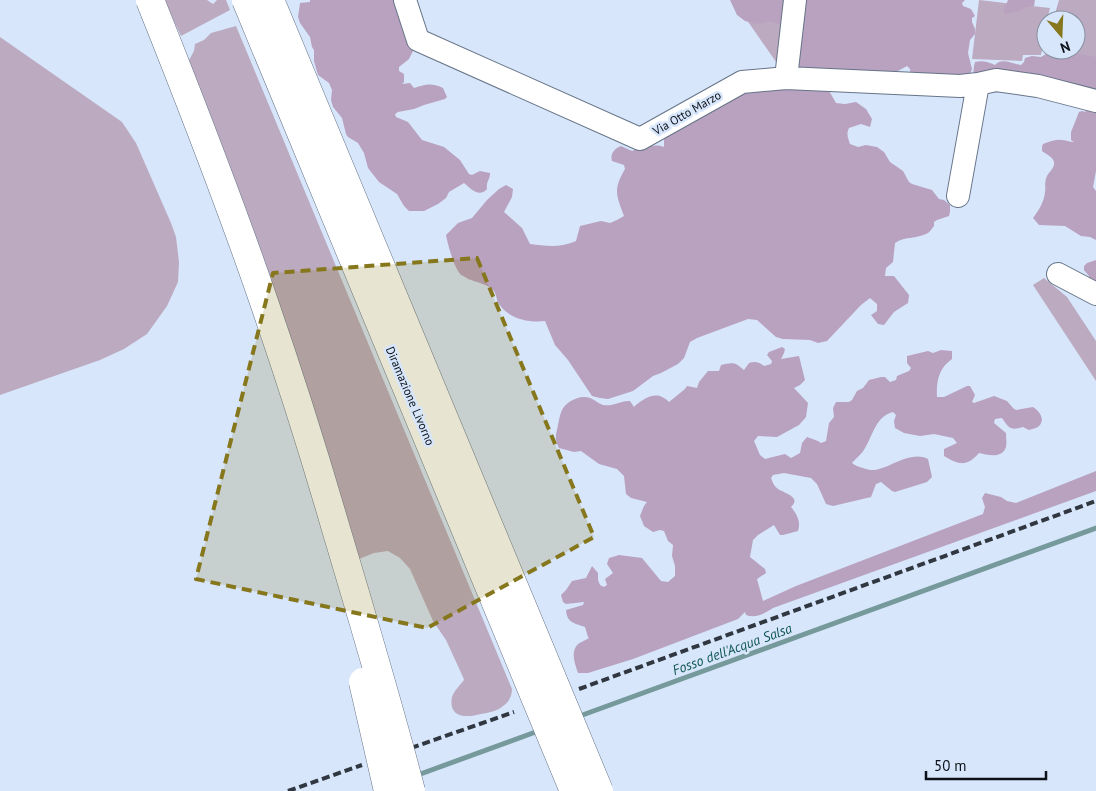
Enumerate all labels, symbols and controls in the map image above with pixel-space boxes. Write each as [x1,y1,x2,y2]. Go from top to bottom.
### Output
north arrow [1036,10,1086,60]
text: N [1058,37,1073,57]
street label: Via Otto Marzo [649,87,723,139]
street label: Diramazione Livorno [383,344,438,448]
water label: Fosso dell'Acqua Salsa [670,619,795,679]
scale bar [926,748,1046,780]
text: 50 m [934,756,967,775]

